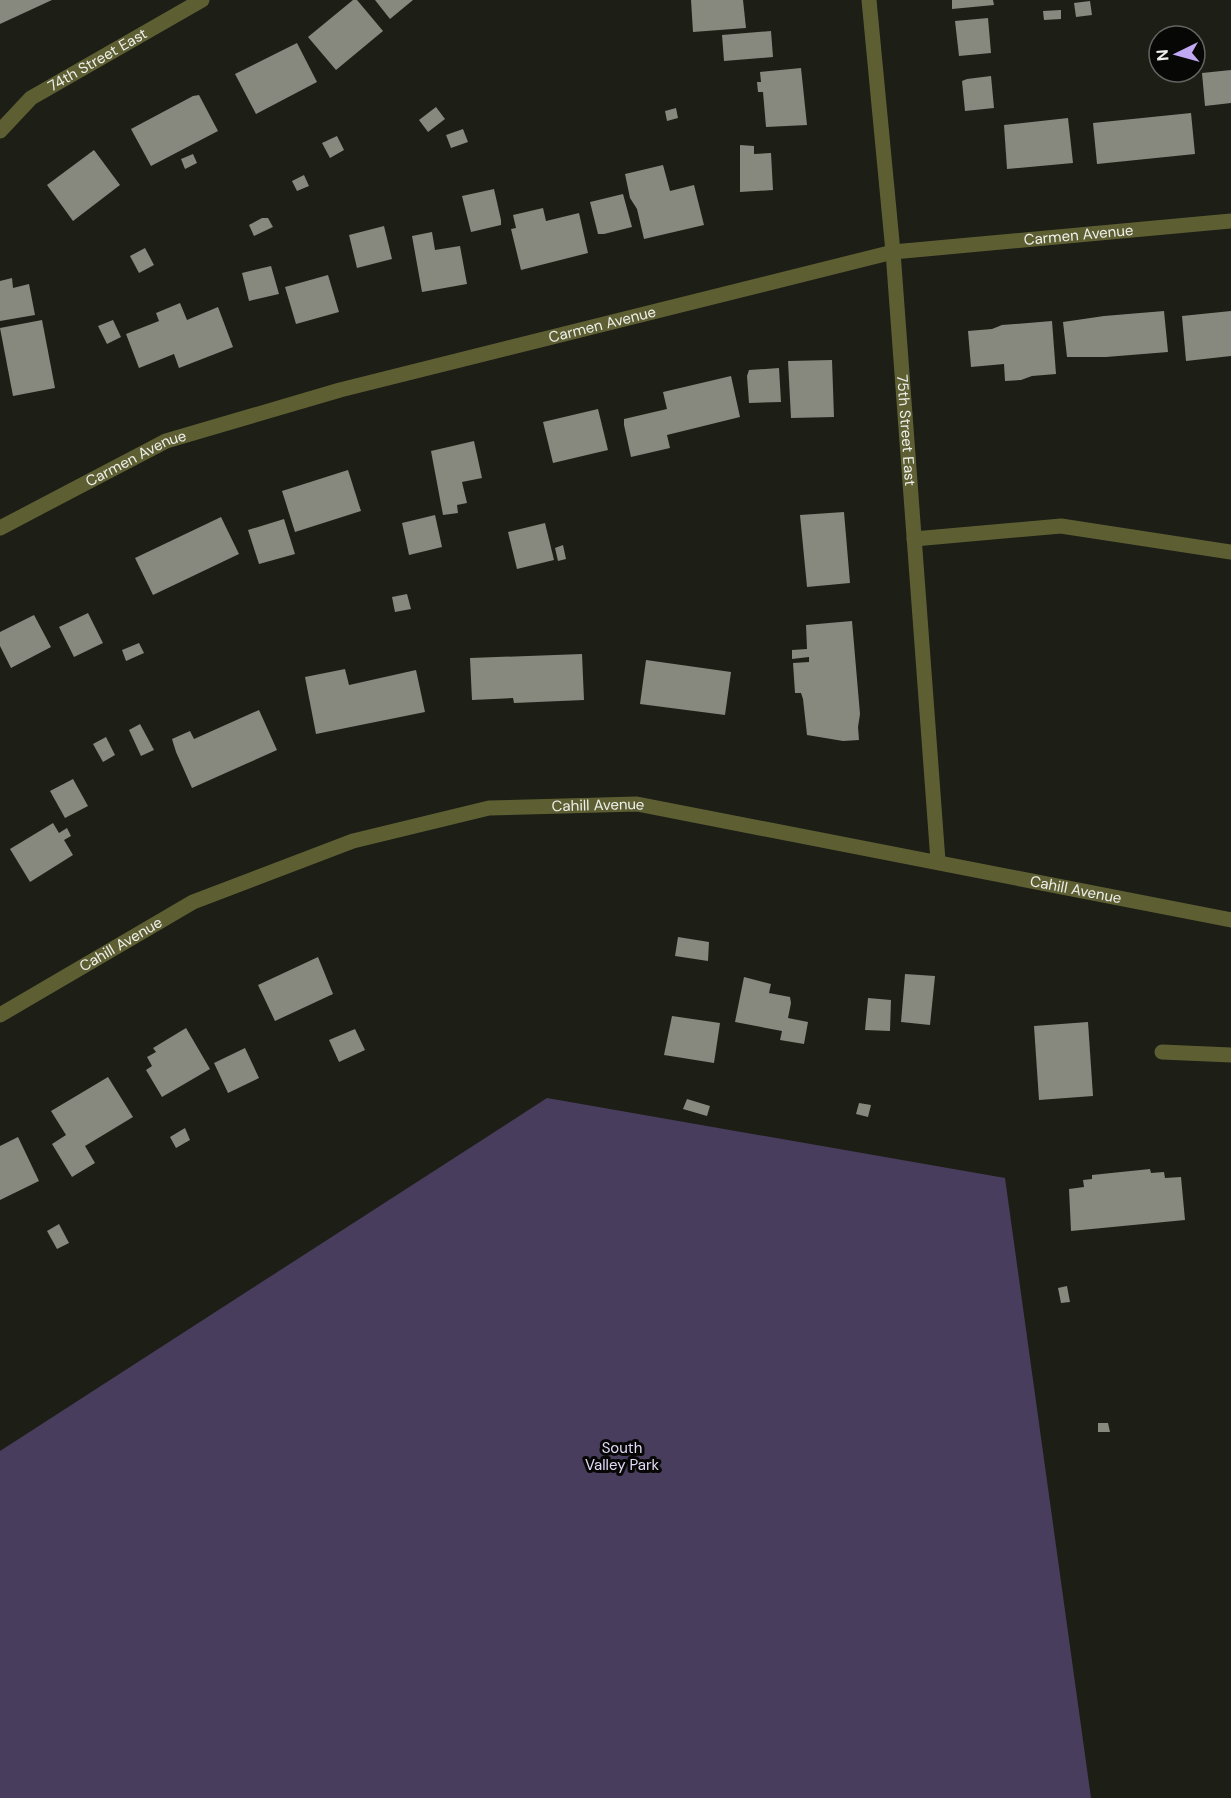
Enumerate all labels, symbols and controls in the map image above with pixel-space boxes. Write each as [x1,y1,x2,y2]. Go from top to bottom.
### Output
street label: 74th Street East [44,24,151,96]
north arrow [1147,24,1207,84]
text: N [1152,49,1174,62]
street label: Carmen Avenue [1023,220,1134,250]
street label: Carmen Avenue [546,302,658,348]
street label: 75th Street East [892,374,920,487]
street label: Carmen Avenue [82,426,189,491]
street label: Cahill Avenue [551,794,646,816]
street label: Cahill Avenue [1028,871,1123,908]
street label: Cahill Avenue [76,912,166,976]
park label: South Valley Park [585,1438,660,1475]

